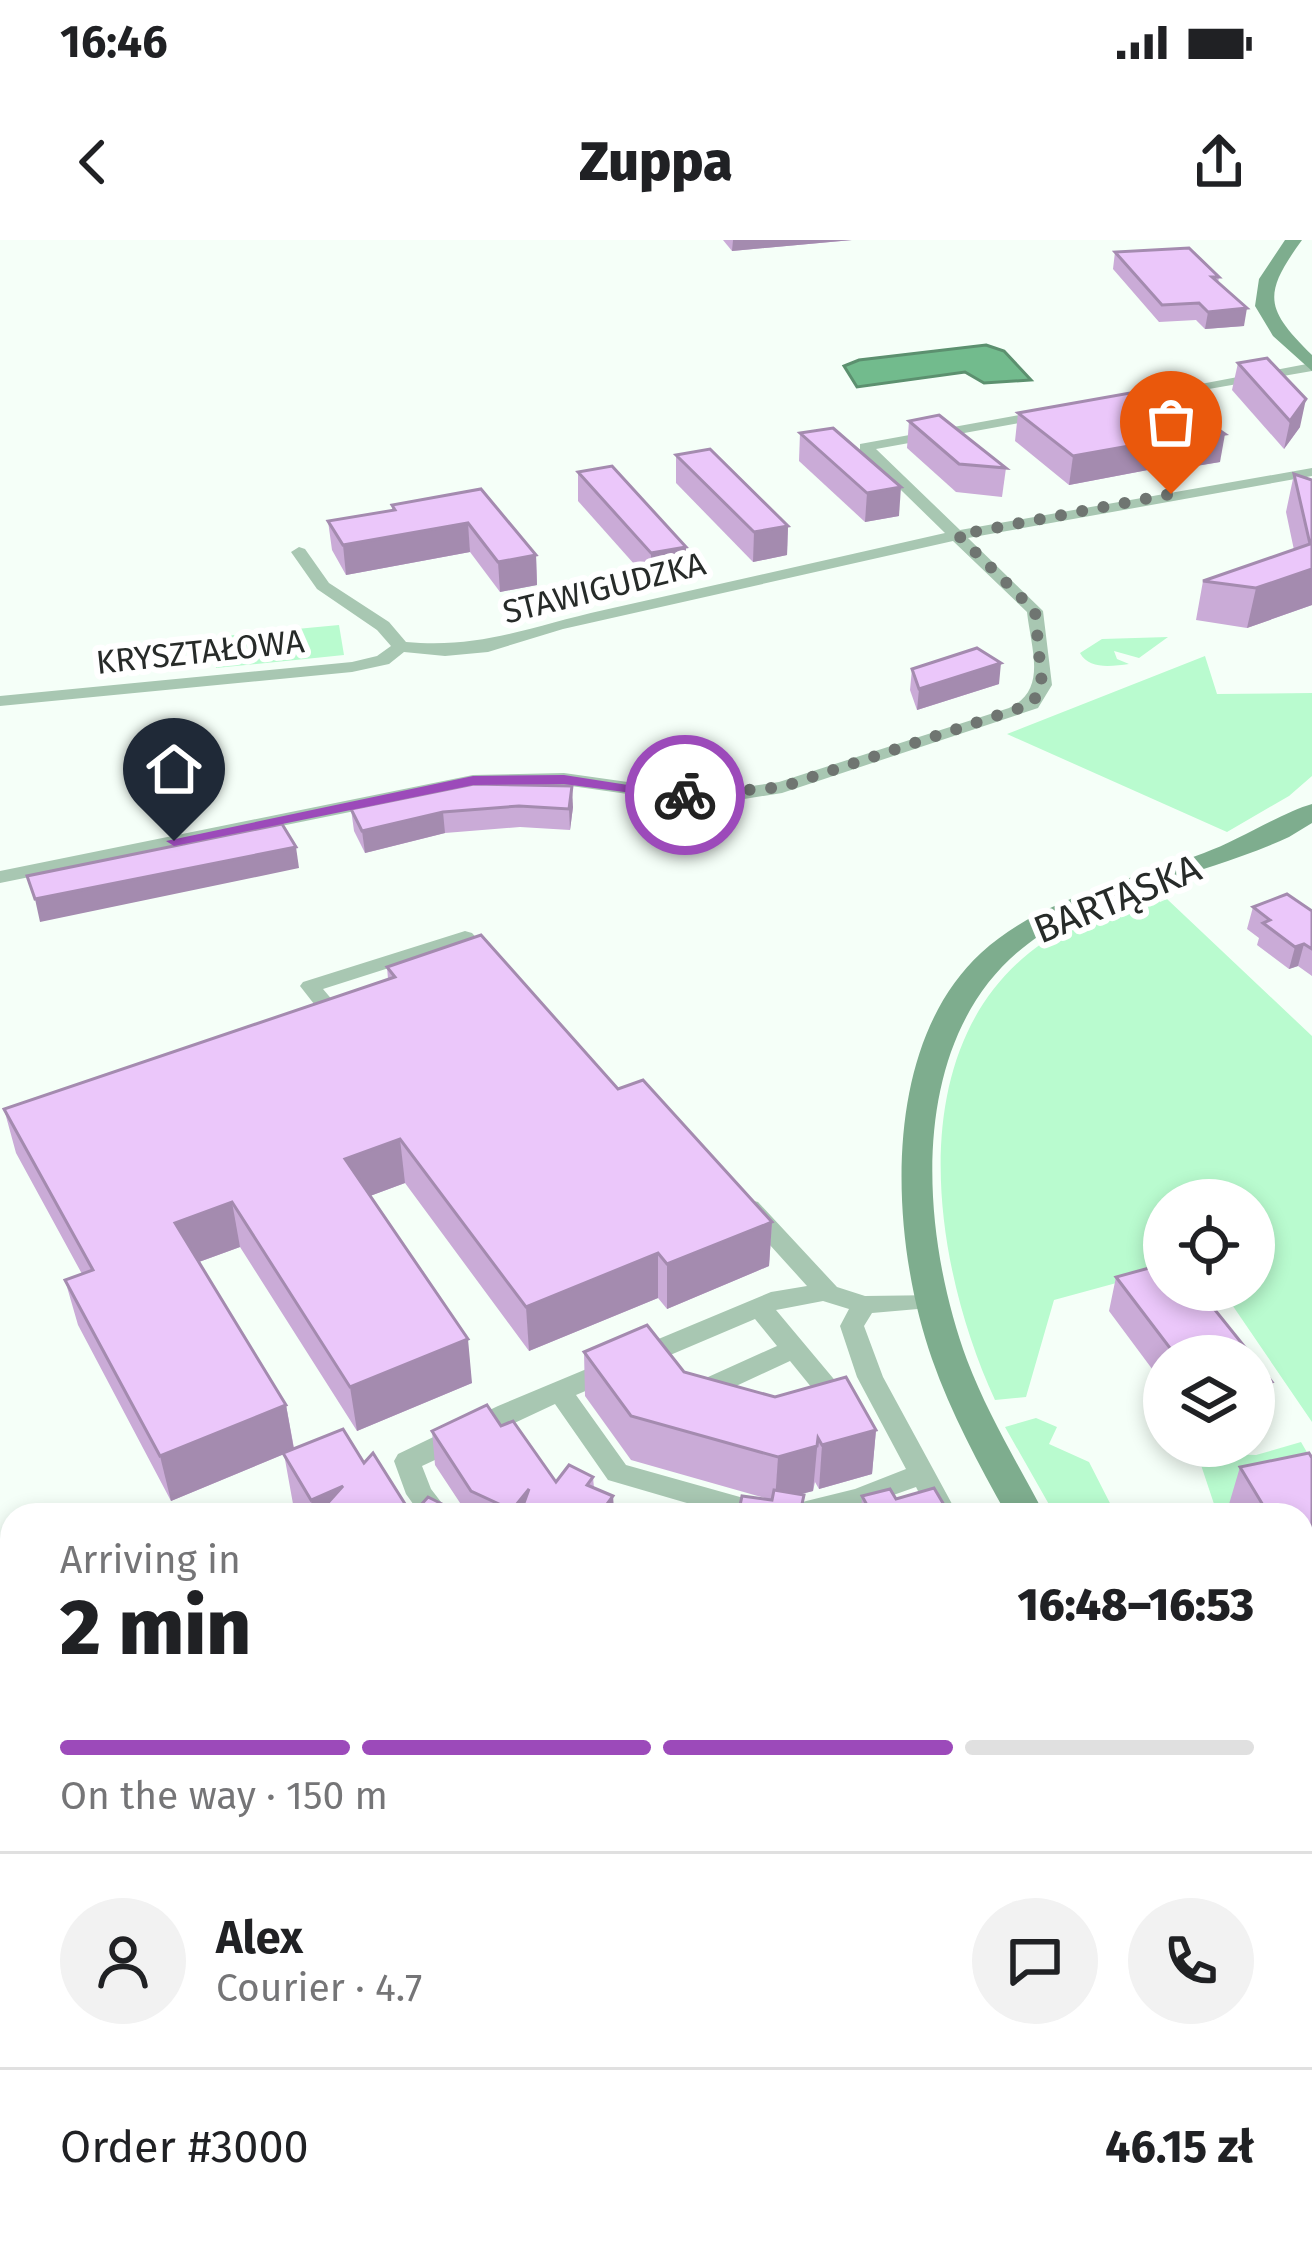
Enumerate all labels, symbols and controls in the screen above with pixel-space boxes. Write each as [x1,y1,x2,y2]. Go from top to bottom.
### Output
text: 16:46 [60,15,168,69]
icon: back [60,129,126,195]
icon: share [1186,129,1252,195]
text: Zuppa [579,130,733,194]
pin [1120,371,1222,494]
icon: bag [1138,389,1204,455]
street label: STAWIGUDZKA [499,543,710,632]
street label: KRYSZTAŁOWA [94,621,306,683]
pin [123,718,225,841]
courier [625,735,745,855]
icon: home [141,736,207,802]
icon: bike [652,762,718,828]
street label: BARTĄSKA [1027,844,1208,953]
map controls [1143,1179,1275,1467]
button: locate [1143,1179,1275,1311]
button: layers [1143,1335,1275,1467]
text: Arriving in [60,1537,241,1583]
text: 16:48–16:53 [1018,1578,1254,1632]
text: 2 min [60,1581,251,1675]
text: On the way · 150 m [60,1773,388,1819]
button: person [60,1898,186,2024]
button: chat [972,1898,1098,2024]
button: phone [1128,1898,1254,2024]
text: Alex [216,1911,303,1965]
text: Courier · 4.7 [216,1965,422,2011]
text: Order #3000 [60,2120,309,2174]
text: 46.15 zł [1105,2120,1254,2174]

